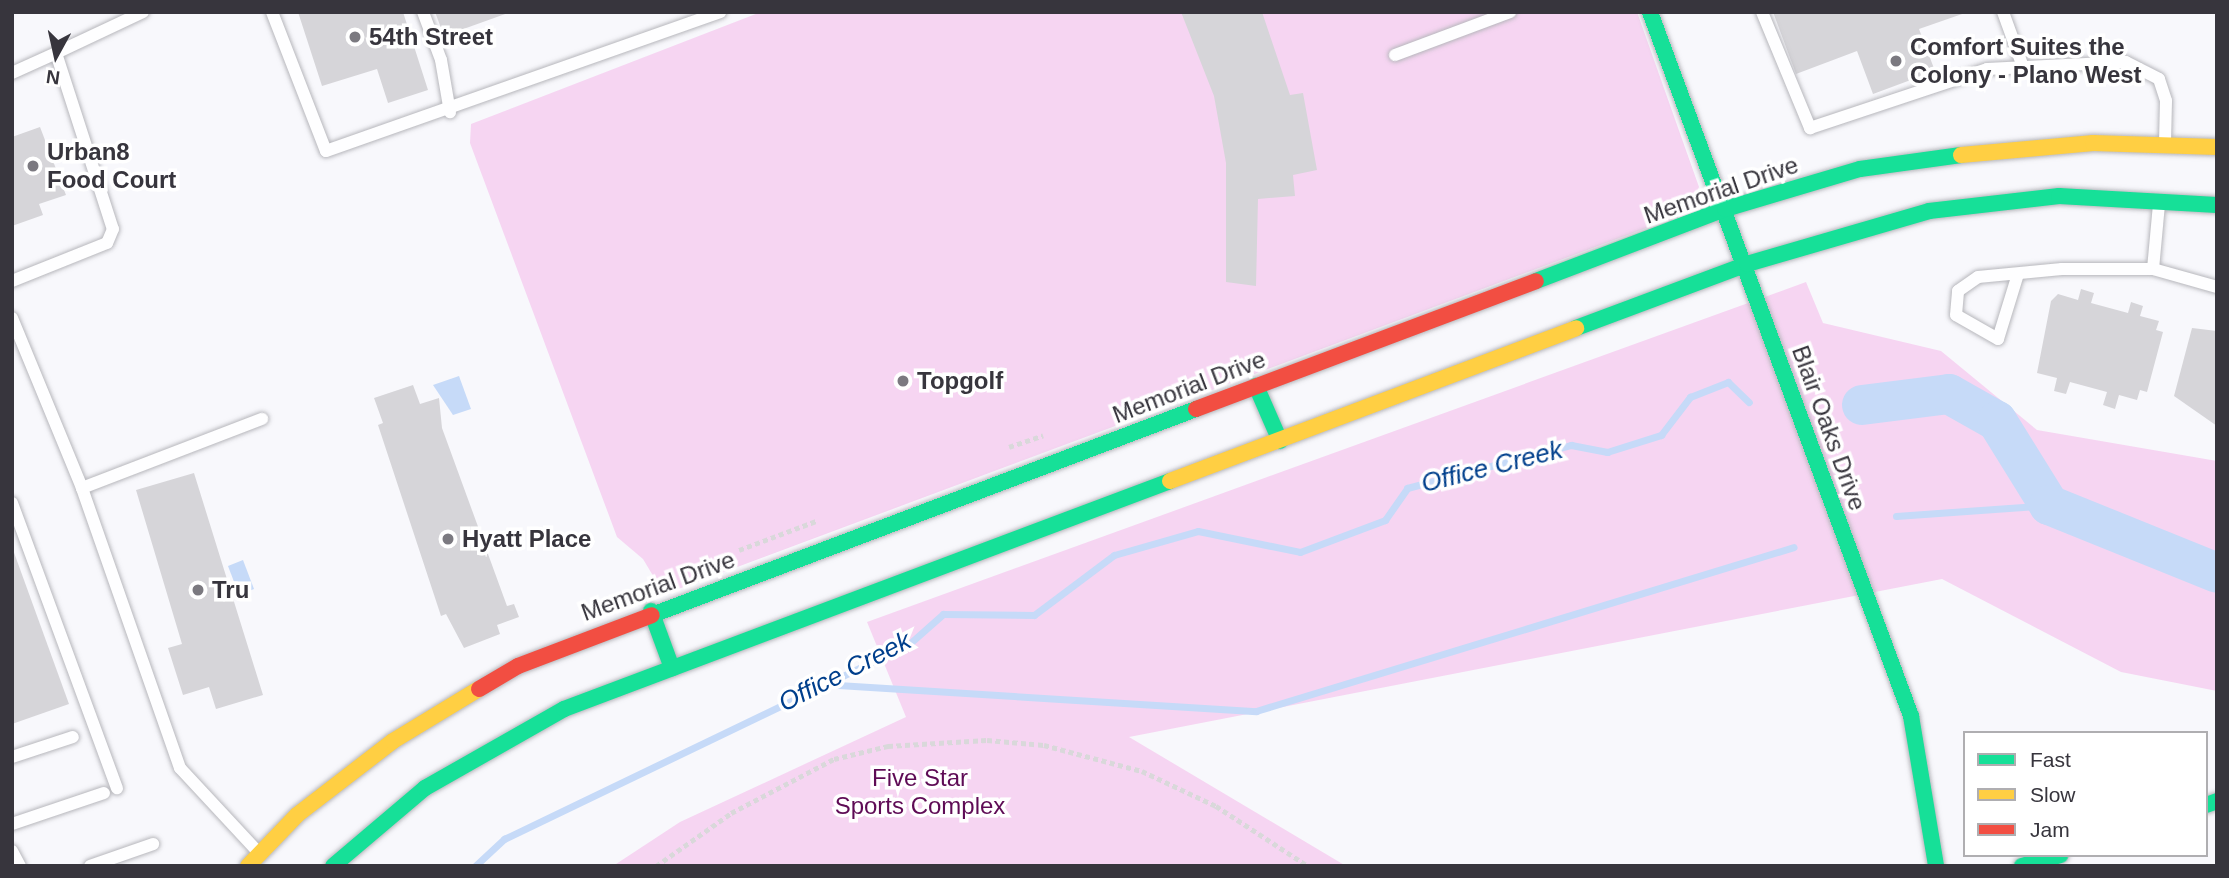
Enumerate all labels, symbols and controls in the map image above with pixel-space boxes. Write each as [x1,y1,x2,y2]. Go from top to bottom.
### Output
north arrow [21,21,91,91]
place label: 54th Street [369,23,493,51]
marker: 54th Street [347,29,363,45]
place label: Comfort Suites the Colony - Plano West [1910,33,2142,89]
marker: Comfort Suites the Colony - Plano West [1888,53,1904,69]
text: N [45,66,61,89]
place label: Urban8 Food Court [47,138,176,194]
street label: Memorial Drive [1640,150,1802,230]
marker: Urban8 Food Court [25,158,41,174]
street label: Blair Oaks Drive [1786,342,1872,514]
street label: Memorial Drive [1109,345,1269,429]
place label: Topgolf [917,367,1003,395]
marker: Topgolf [895,373,911,389]
water label: Office Creek [1418,434,1566,500]
place label: Hyatt Place [462,525,591,553]
marker: Hyatt Place [440,531,456,547]
street label: Memorial Drive [577,545,739,627]
place label: Tru [212,576,249,604]
marker: Tru [190,582,206,598]
water label: Office Creek [774,625,916,719]
legend [1963,731,2208,857]
text: Fast [2030,748,2071,771]
park label: Five Star Sports Complex [835,764,1005,820]
text: Slow [2030,783,2076,806]
text: Jam [2030,818,2070,841]

